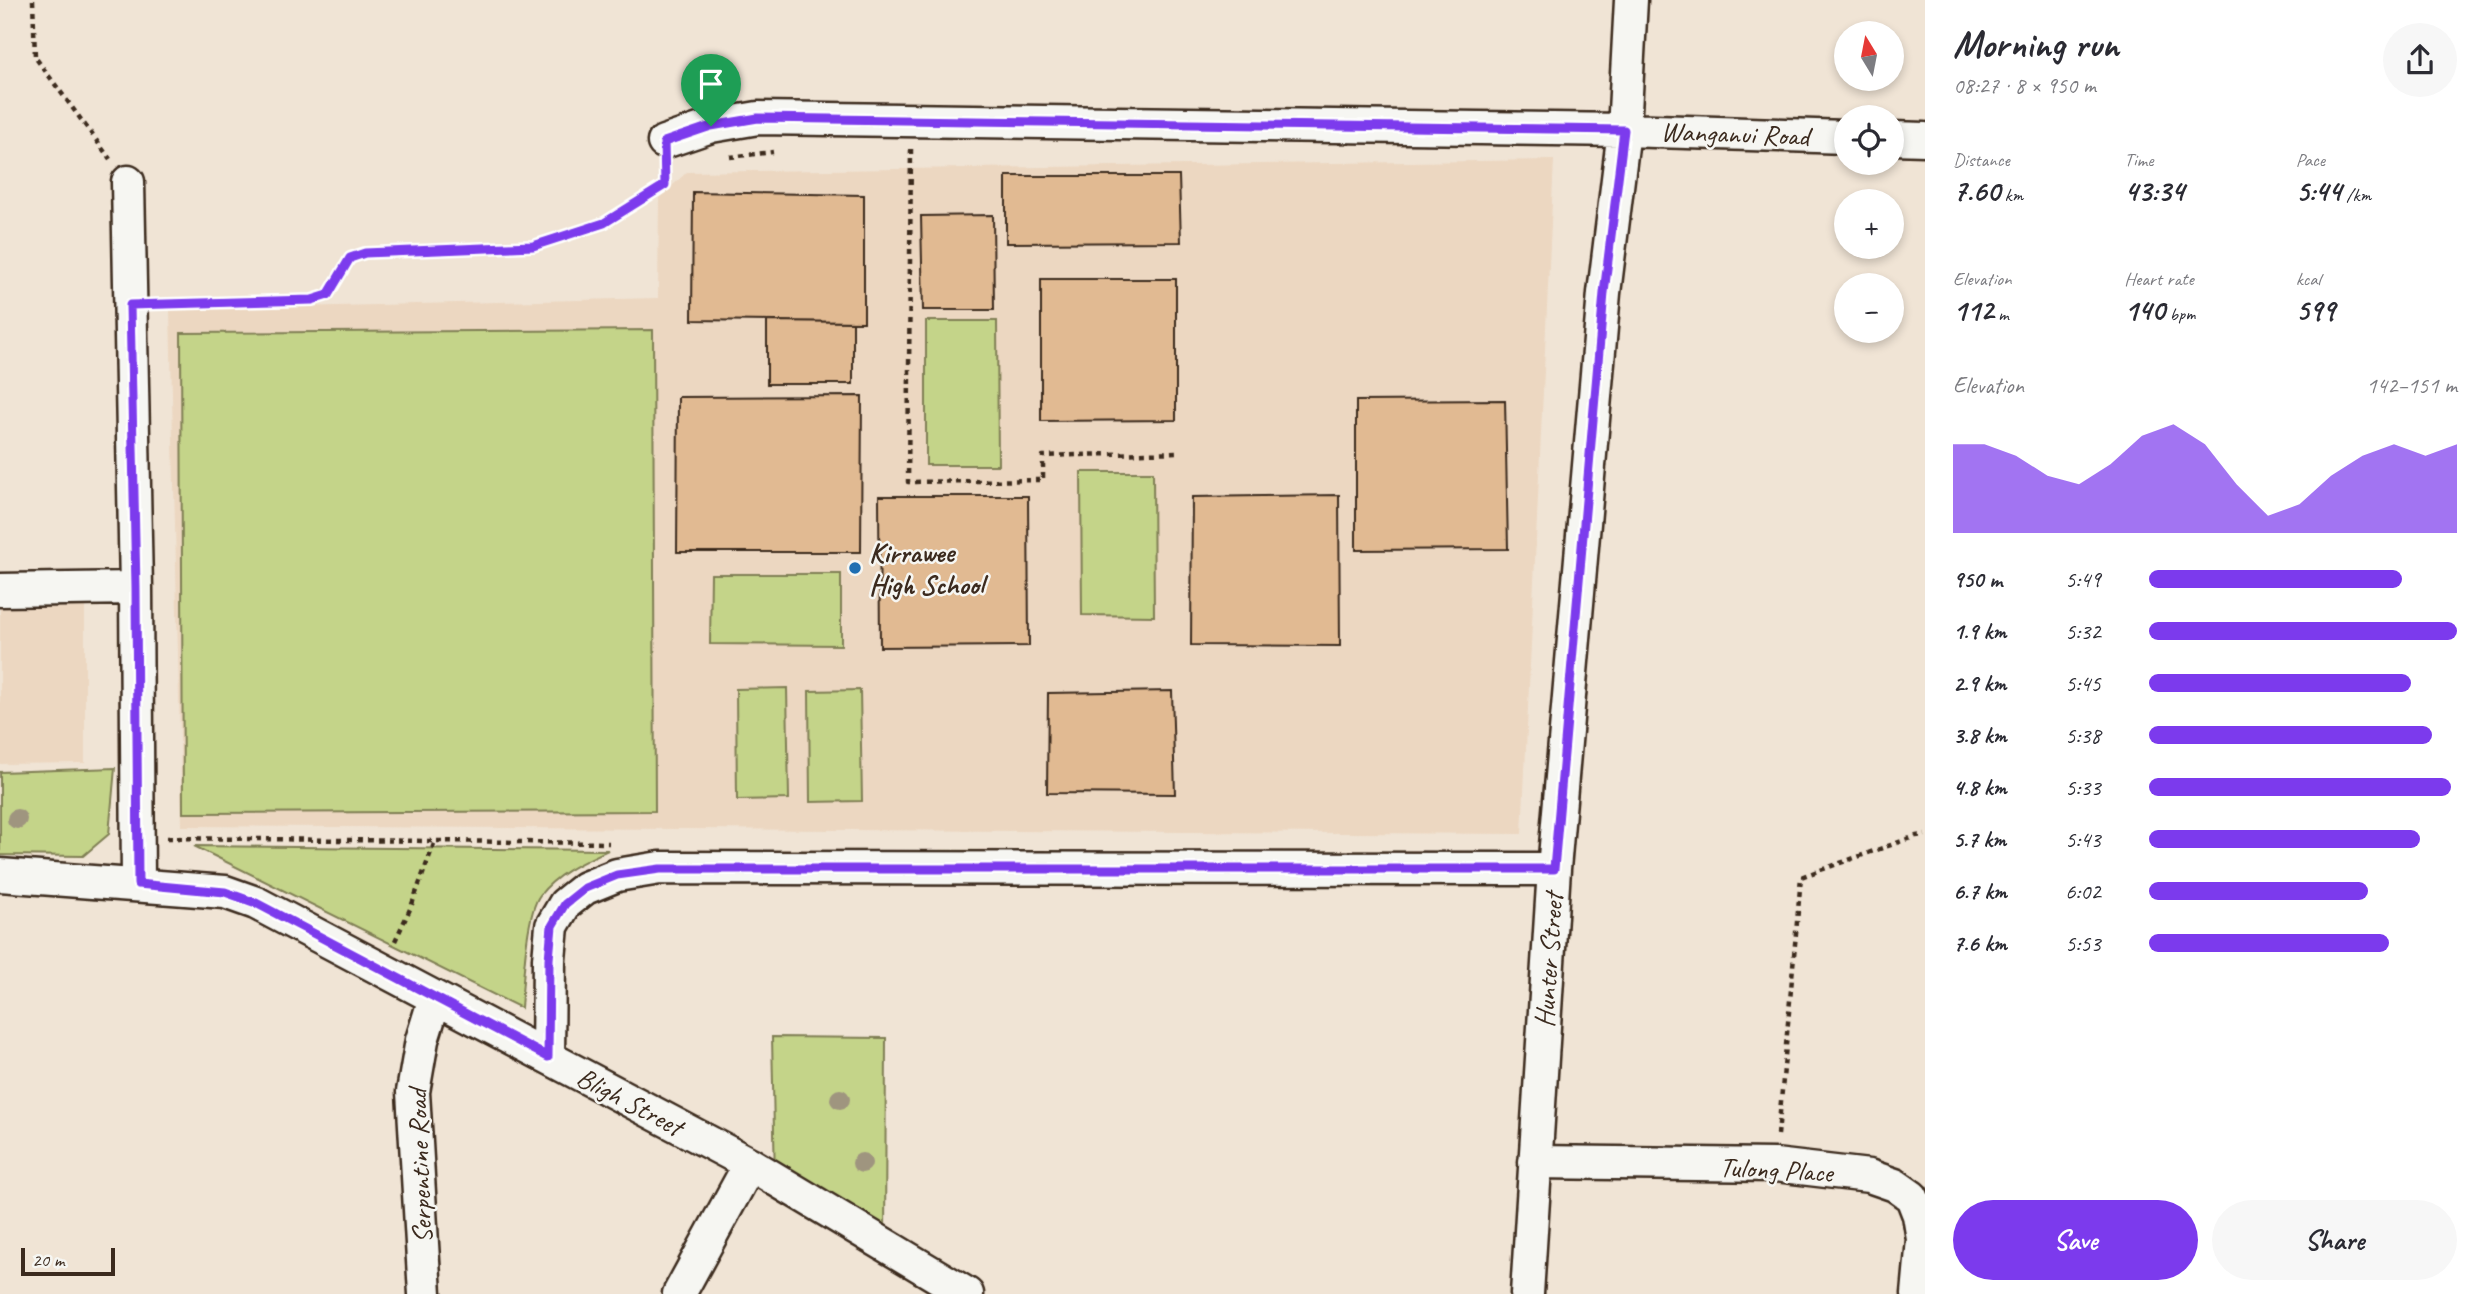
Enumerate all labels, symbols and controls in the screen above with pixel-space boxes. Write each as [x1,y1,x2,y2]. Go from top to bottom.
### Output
north arrow [1834,21,1904,91]
map controls [1834,21,1904,343]
text: Morning run [1953,21,2119,68]
button: share [2383,23,2457,97]
pin [681,54,741,126]
icon: arrive [692,65,730,103]
text: 08:27 · 8 × 950 m [1953,71,2096,100]
button: locate [1834,105,1904,175]
street label: Wanganui Road [1660,113,1814,154]
text: Distance [1953,148,2010,172]
text: Time [2124,148,2153,172]
text: Pace [2296,148,2325,172]
text: 7.60 [1953,172,2000,210]
text: 43:34 [2124,172,2184,210]
text: 5:44 [2296,172,2342,210]
text: km [2000,183,2023,207]
text: /km [2342,183,2371,207]
button: + [1834,189,1904,259]
text: Elevation [1953,267,2011,291]
text: Heart rate [2124,267,2194,291]
text: kcal [2296,267,2321,291]
button: − [1834,273,1904,343]
text: 112 [1953,291,1994,329]
text: 140 [2124,291,2165,329]
text: 599 [2296,291,2335,329]
text: m [1994,302,2009,326]
text: bpm [2165,302,2196,326]
text: Elevation [1953,371,2024,400]
text: 142–151 m [2366,371,2457,400]
place label: Kirrawee High School [869,535,989,602]
marker: Kirrawee High School [847,560,863,576]
text: 950 m [1953,565,2002,594]
text: 5:49 [2065,565,2101,594]
text: 1.9 km [1953,617,2006,646]
text: 5:32 [2065,617,2101,646]
text: 2.9 km [1953,669,2006,698]
text: 5:45 [2065,669,2101,698]
text: 3.8 km [1953,721,2007,750]
text: 5:38 [2065,721,2101,750]
text: 4.8 km [1953,773,2007,802]
text: 5:33 [2065,773,2101,802]
text: 5.7 km [1953,825,2006,854]
text: 5:43 [2065,825,2101,854]
text: 6.7 km [1953,877,2007,906]
text: 6:02 [2065,877,2101,906]
street label: Hunter Street [1526,888,1571,1029]
text: 7.6 km [1953,929,2007,958]
text: 5:53 [2065,929,2101,958]
street label: Bligh Street [571,1059,692,1146]
street label: Serpentine Road [399,1084,440,1244]
street label: Tulong Place [1718,1149,1835,1190]
button: Save [1953,1200,2198,1280]
button: Share [2212,1200,2457,1280]
scale bar [21,1245,116,1277]
text: 20 m [32,1248,64,1272]

